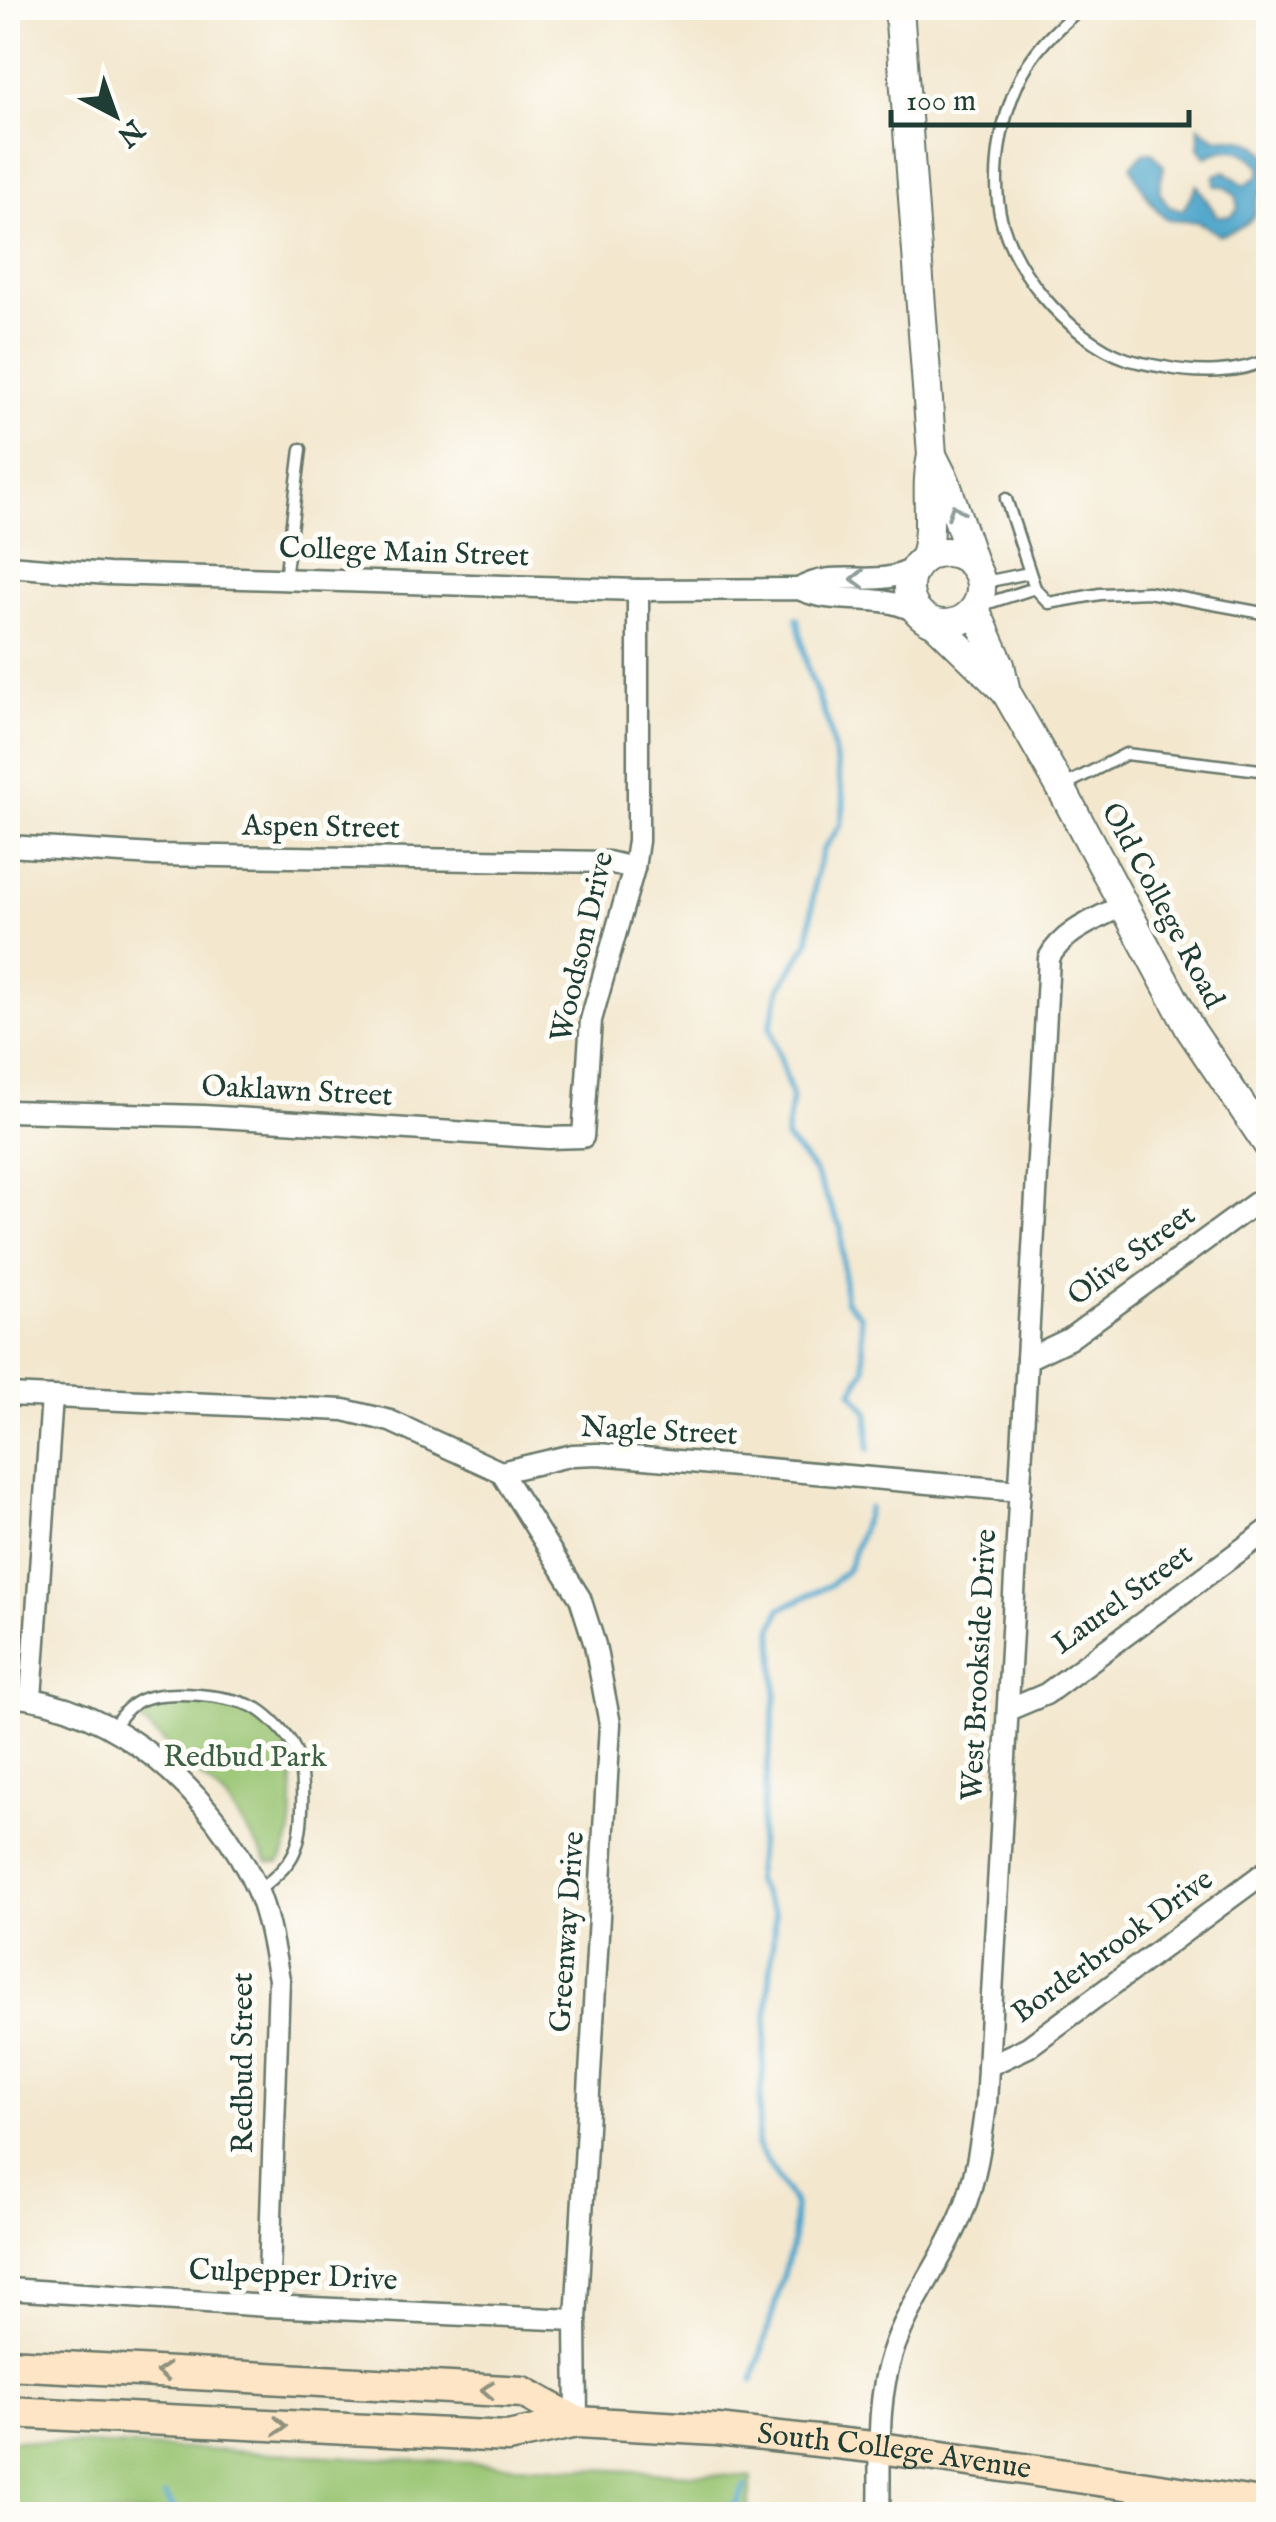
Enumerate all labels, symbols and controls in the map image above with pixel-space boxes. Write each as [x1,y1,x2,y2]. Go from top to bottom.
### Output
north arrow [65,65,165,165]
scale bar [891,65,1188,127]
text: 100 m [906,83,976,121]
text: N [109,110,151,153]
one-way arrow [947,503,967,520]
street label: College Main Street [278,530,530,576]
one-way arrow [850,568,866,590]
street label: Old College Road [1092,797,1233,1016]
street label: Aspen Street [241,808,400,848]
street label: Woodson Drive [543,848,623,1046]
street label: Oaklawn Street [200,1068,394,1116]
street label: Olive Street [1061,1197,1203,1315]
street label: Nagle Street [579,1409,739,1455]
street label: West Brookside Drive [954,1528,1006,1802]
street label: Laurel Street [1046,1536,1200,1664]
park label: Redbud Park [163,1739,328,1777]
street label: Greenway Drive [542,1830,594,2034]
street label: Borderbrook Drive [1005,1861,1221,2033]
street label: Redbud Street [225,1973,263,2153]
street label: Culpepper Drive [188,2252,398,2300]
one-way arrow [155,2362,171,2383]
one-way arrow [479,2380,495,2401]
one-way arrow [272,2415,288,2436]
street label: South College Avenue [755,2416,1034,2489]

